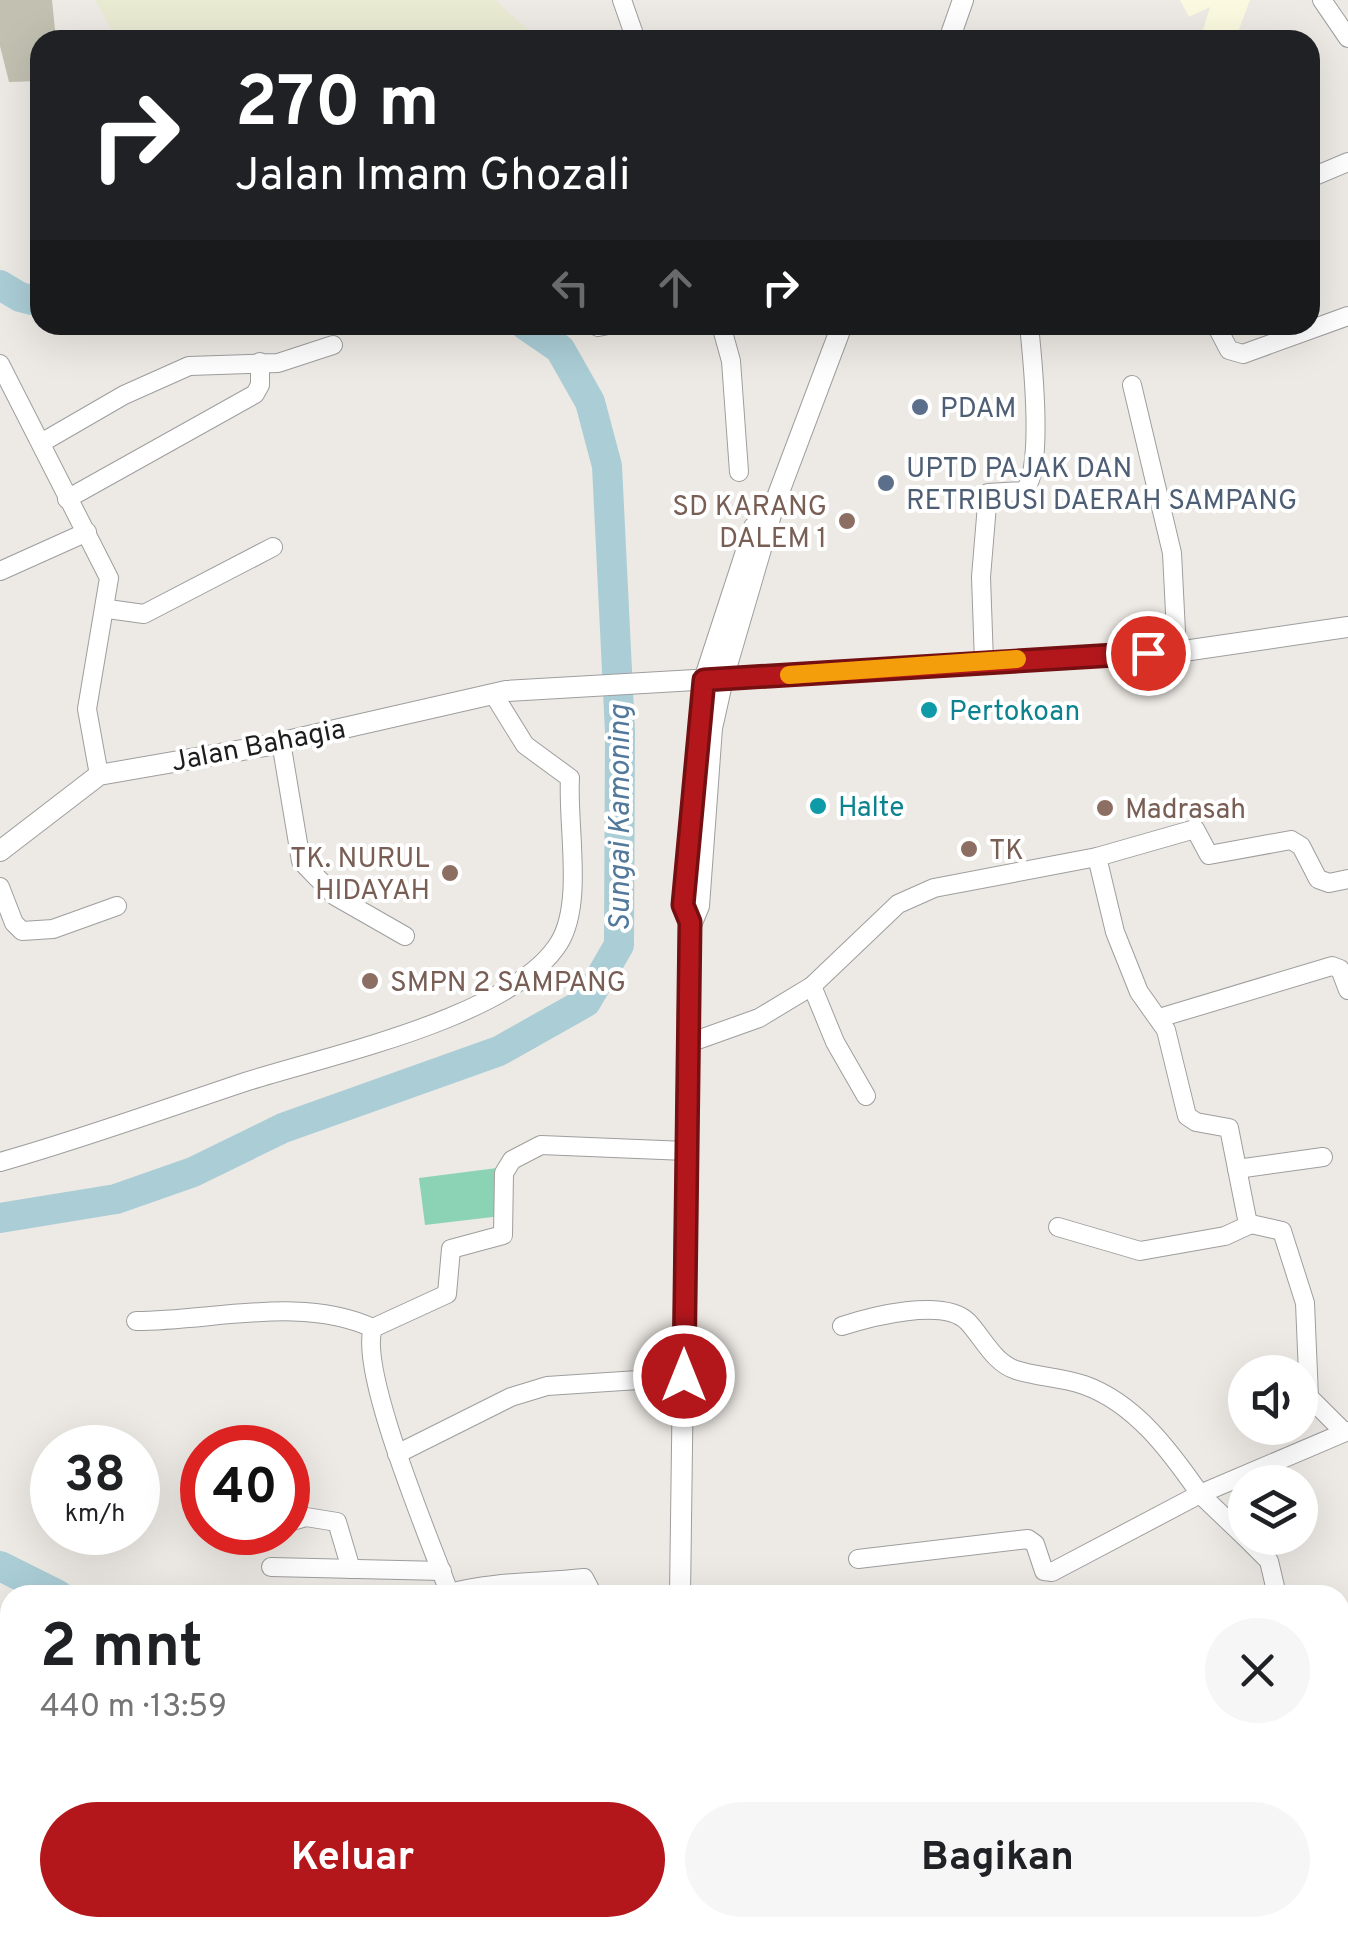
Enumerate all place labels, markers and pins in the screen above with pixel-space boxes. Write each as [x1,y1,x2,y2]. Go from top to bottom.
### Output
place label: PDAM [940,392,1016,428]
marker: PDAM [909,396,931,418]
place label: UPTD PAJAK DAN RETRIBUSI DAERAH SAMPANG [906,452,1297,520]
marker: UPTD PAJAK DAN RETRIBUSI DAERAH SAMPANG [875,472,897,494]
place label: SD KARANG DALEM 1 [672,490,827,558]
marker: SD KARANG DALEM 1 [836,510,858,532]
pin [1106,611,1191,696]
place label: Pertokoan [949,695,1080,731]
marker: Pertokoan [918,699,940,721]
place label: Halte [838,791,904,827]
place label: Madrasah [1125,793,1246,829]
marker: Halte [807,795,829,817]
marker: Madrasah [1094,797,1116,819]
place label: TK [989,834,1024,870]
marker: TK [958,838,980,860]
place label: TK. NURUL HIDAYAH [290,842,430,910]
marker: TK. NURUL HIDAYAH [439,862,461,884]
place label: SMPN 2 SAMPANG [390,966,626,1002]
marker: SMPN 2 SAMPANG [359,970,381,992]

